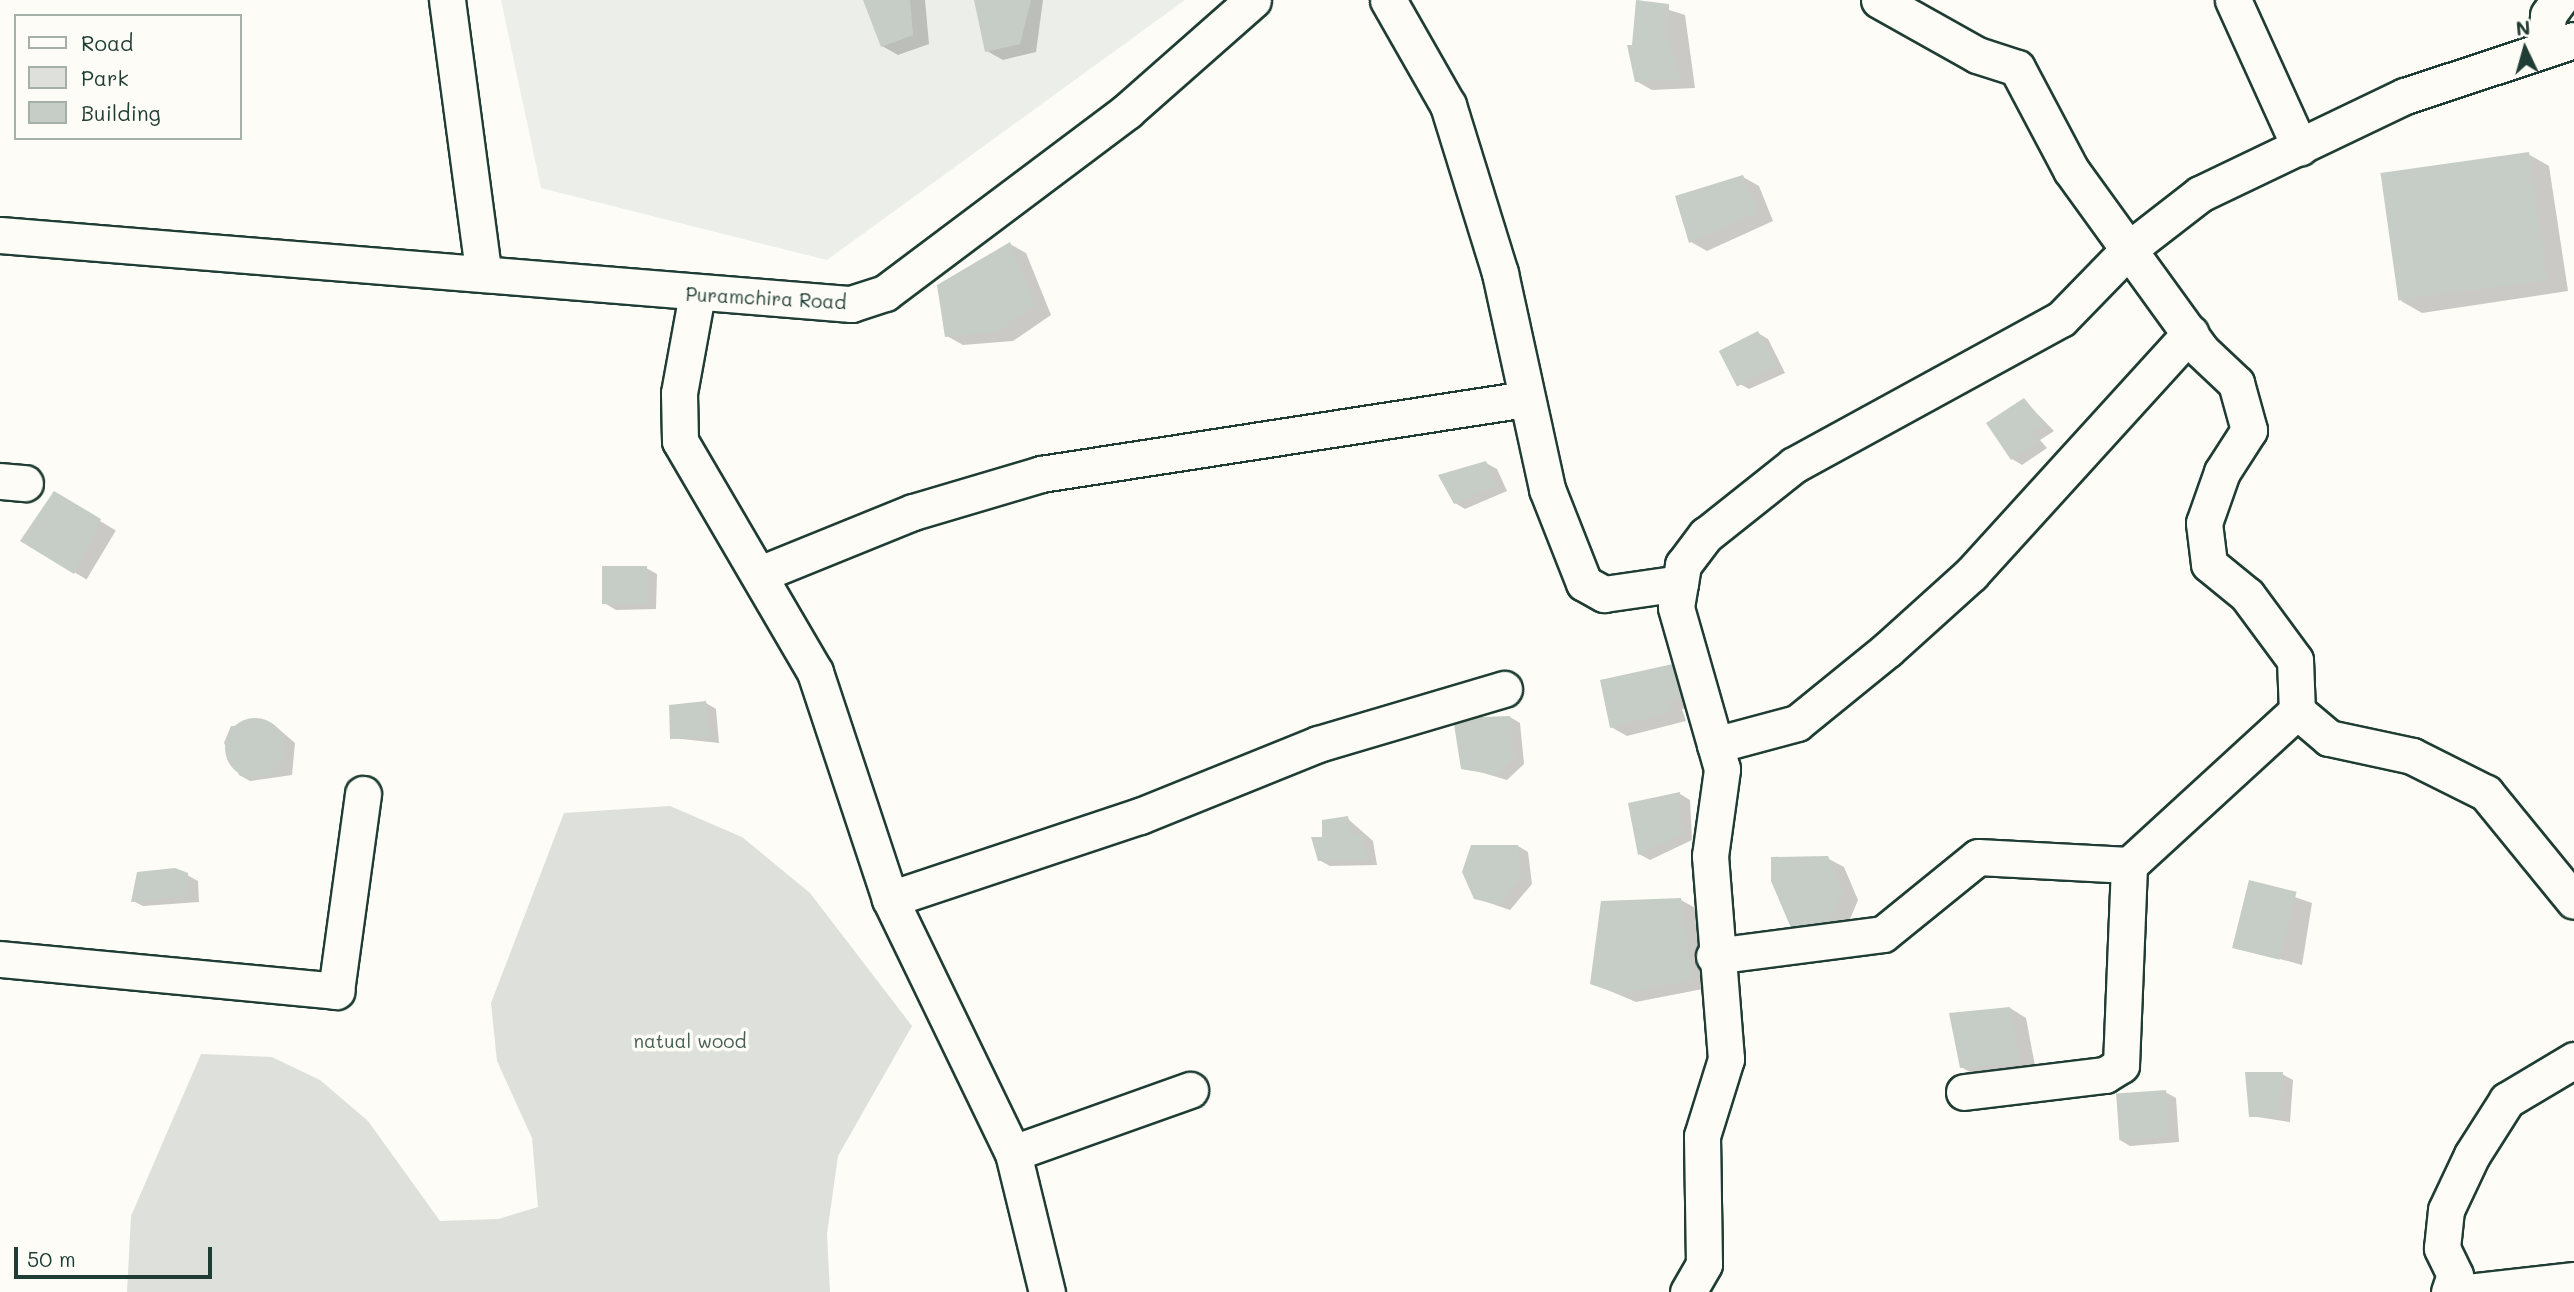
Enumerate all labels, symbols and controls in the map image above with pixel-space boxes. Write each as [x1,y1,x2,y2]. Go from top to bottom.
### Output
legend [14,14,242,140]
north arrow [2490,14,2560,84]
text: N [2515,15,2531,41]
text: Road [81,29,133,56]
text: Park [81,64,129,91]
text: Building [81,99,161,126]
street label: Puramchira Road [685,282,847,314]
park label: natual wood [633,1030,747,1052]
scale bar [18,1232,215,1276]
text: 50 m [27,1245,76,1272]

